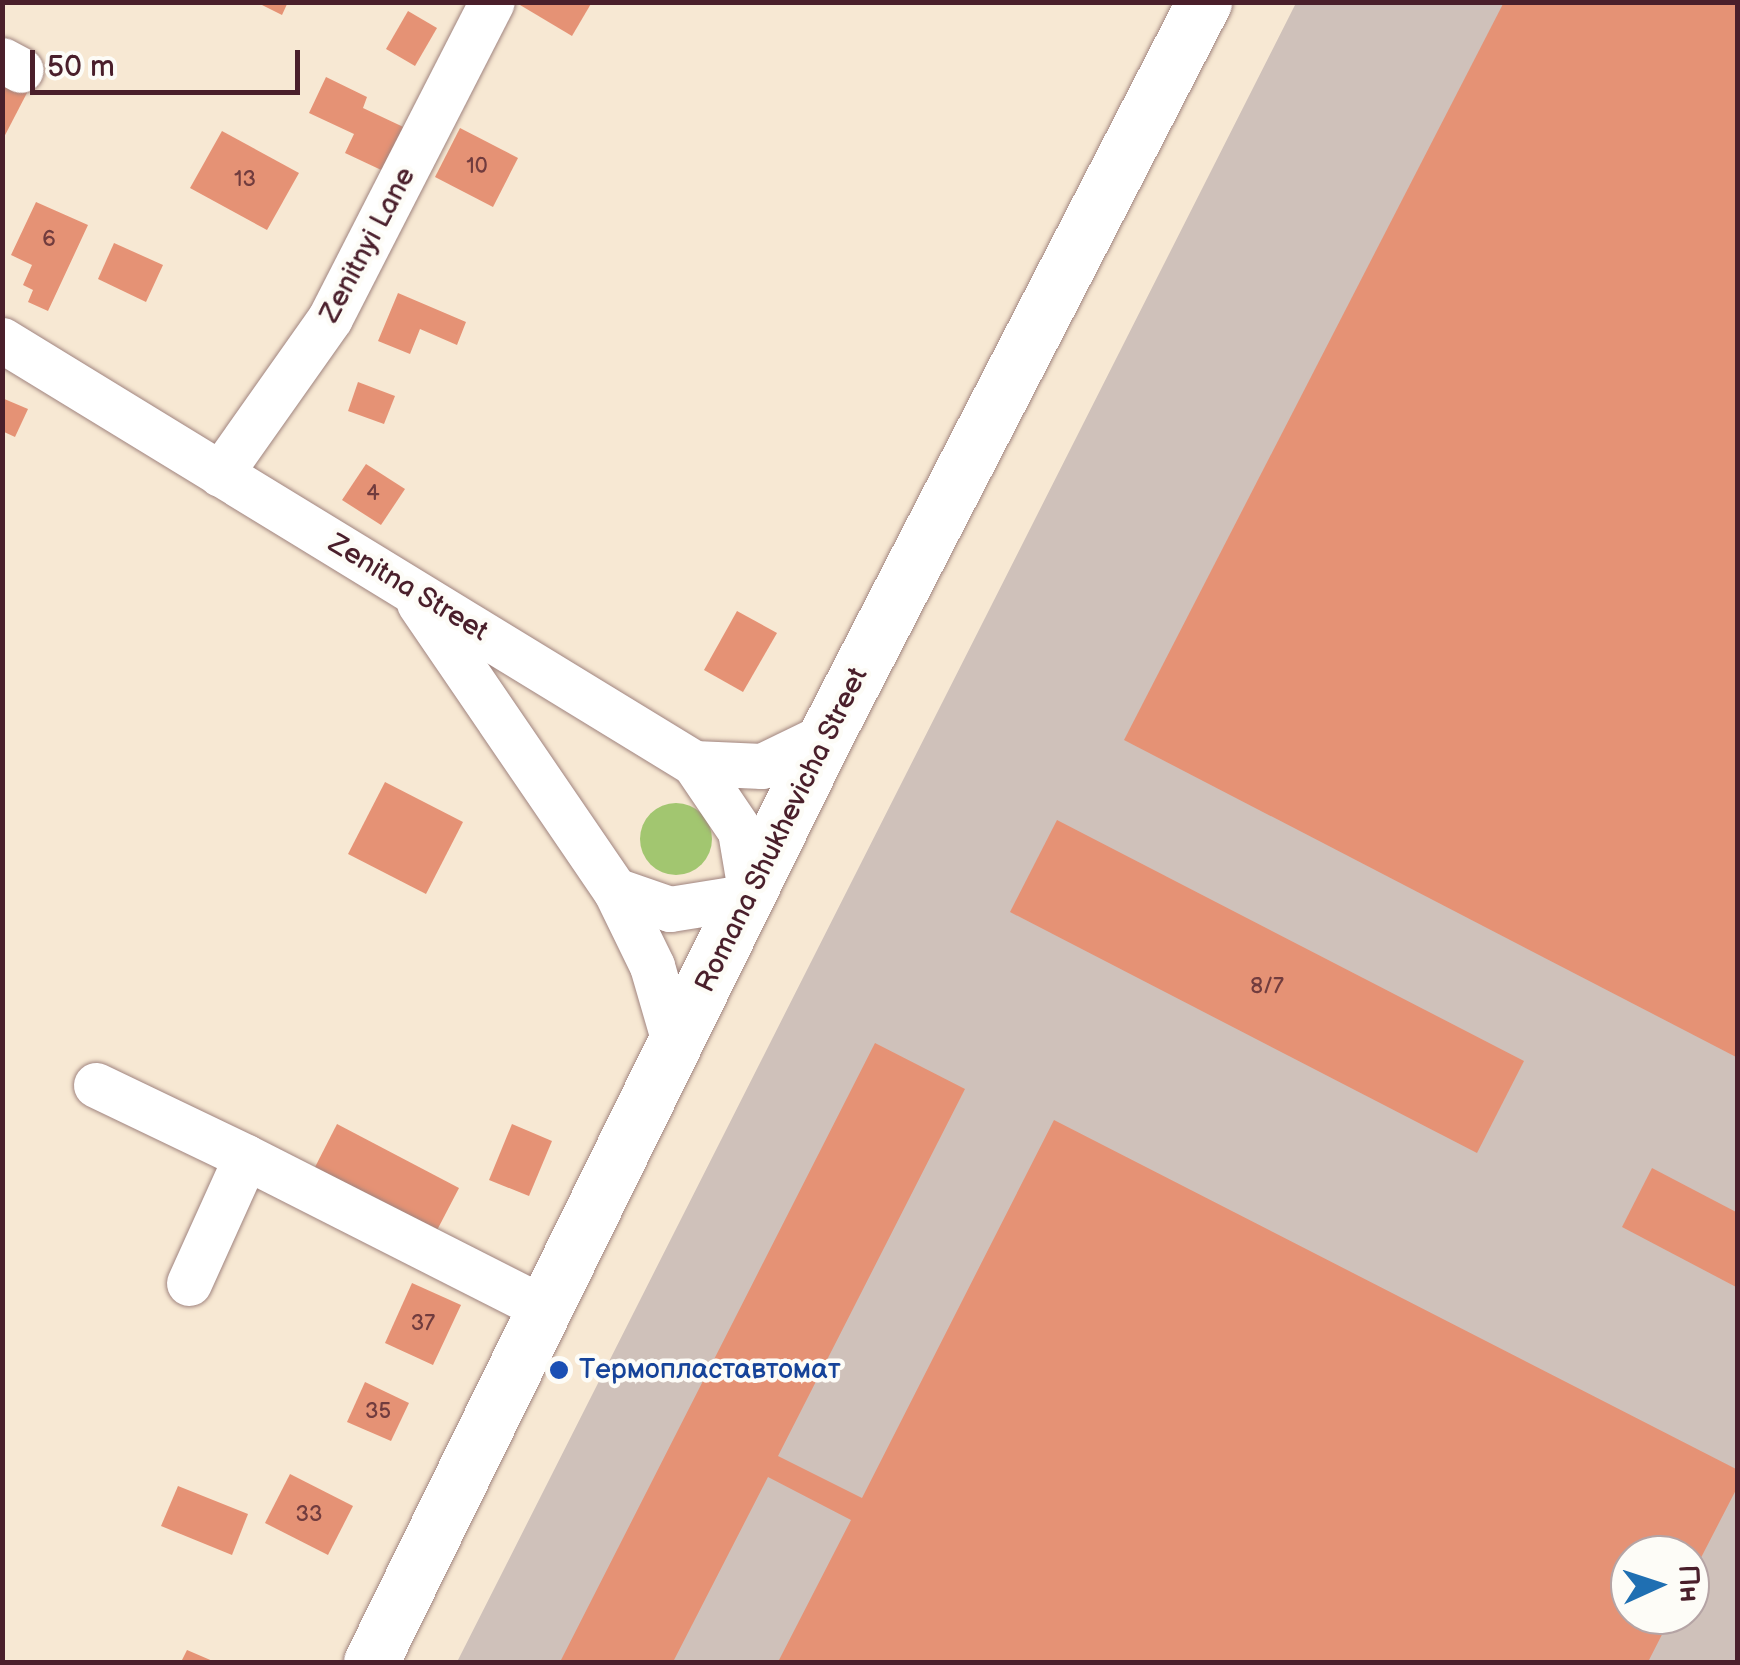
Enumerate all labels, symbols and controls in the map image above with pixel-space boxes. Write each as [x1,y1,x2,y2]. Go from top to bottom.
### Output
scale bar [35,30,305,92]
text: 50 m [47,49,115,85]
house number: 10 [466,154,488,180]
street label: Zenitnyi Lane [313,162,423,328]
house number: 13 [234,167,256,193]
house number: 6 [42,227,56,253]
house number: 4 [366,481,380,507]
street label: Zenitna Street [322,527,494,649]
street label: Romana Shukhevicha Street [688,662,876,998]
house number: 8/7 [1250,974,1284,1000]
house number: 37 [411,1311,435,1337]
place label: Термопластавтомат [579,1353,841,1387]
marker: Термопластавтомат [548,1359,570,1381]
house number: 35 [365,1399,391,1425]
house number: 33 [295,1502,323,1528]
north arrow [1610,1535,1710,1635]
text: Пн [1671,1564,1706,1603]

